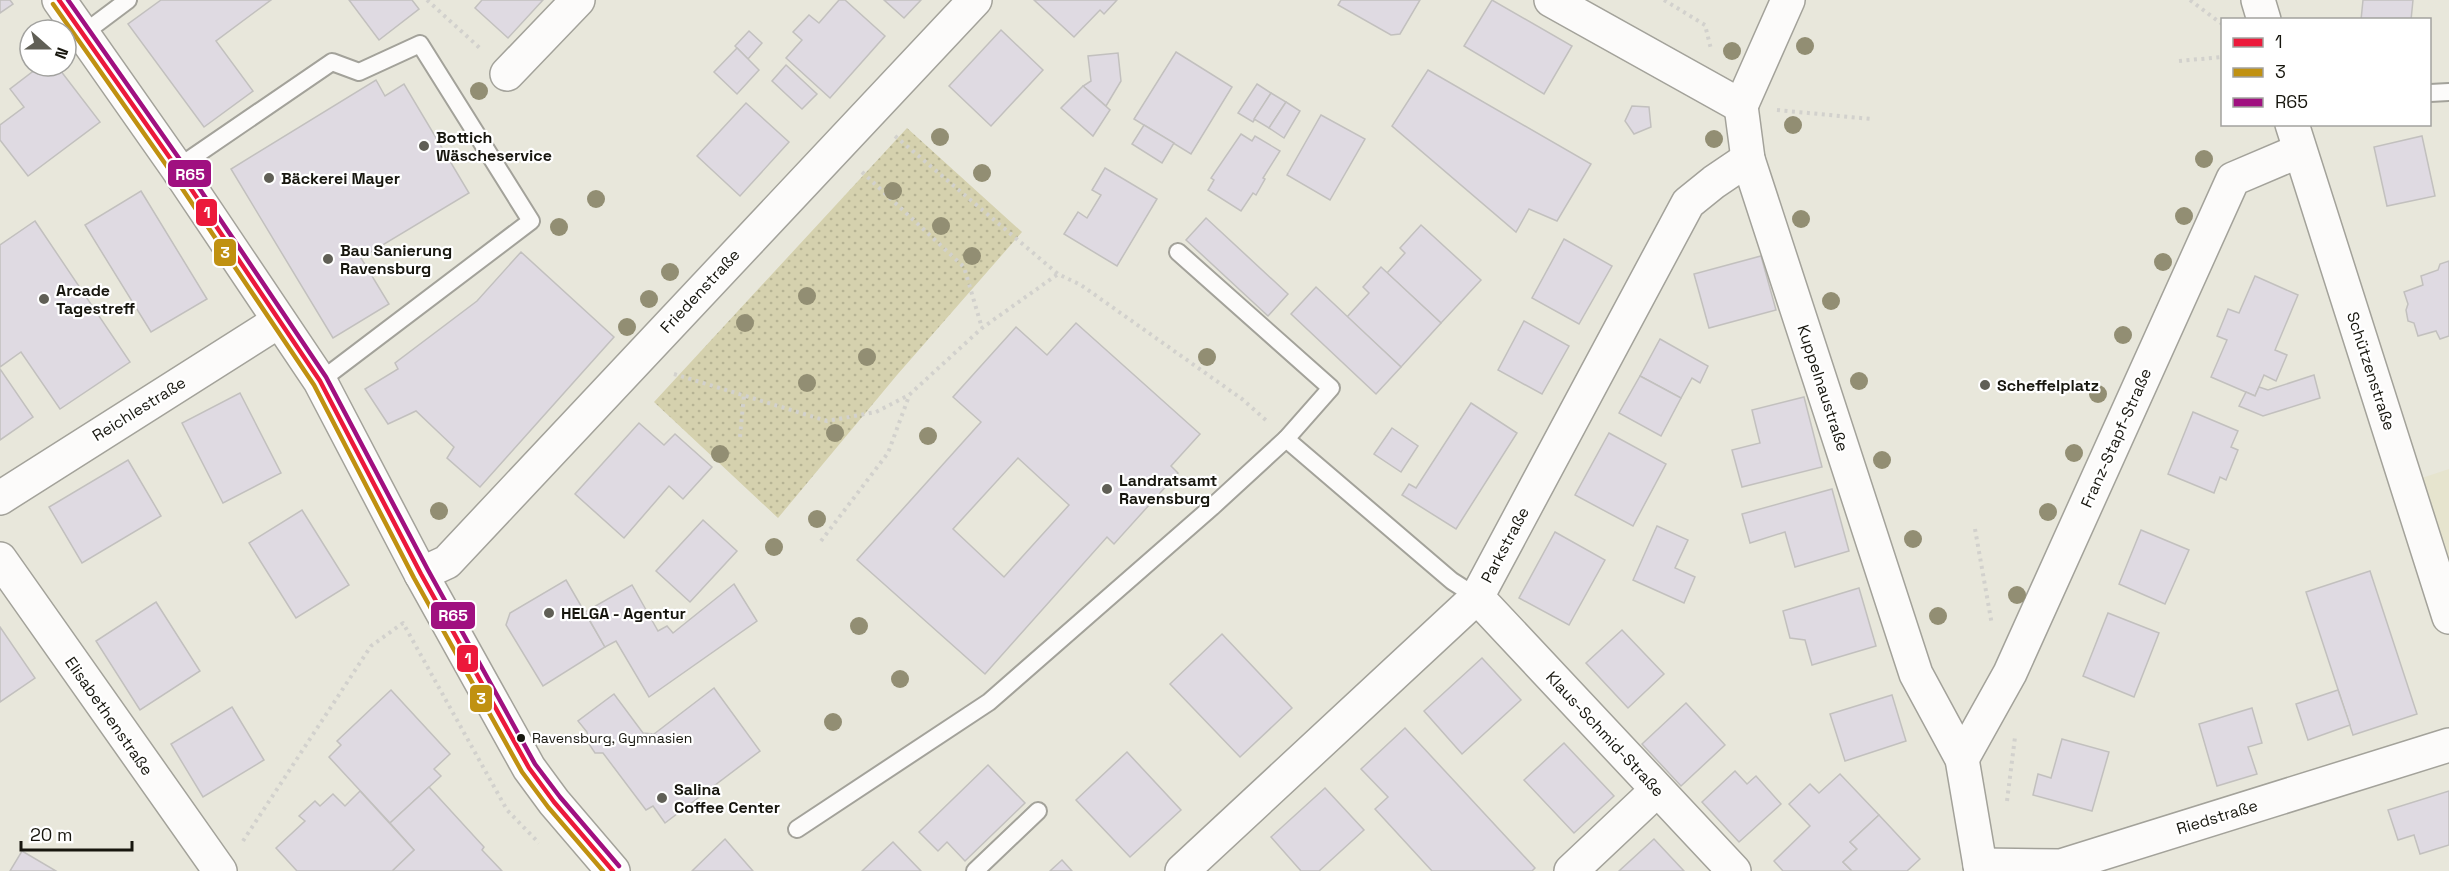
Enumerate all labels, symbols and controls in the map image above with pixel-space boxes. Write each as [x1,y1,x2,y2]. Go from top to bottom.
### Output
north arrow [18,18,78,78]
legend [2221,18,2431,126]
text: 1 [2275,30,2283,53]
text: N [50,44,73,62]
text: 3 [2275,60,2286,83]
text: R65 [2275,90,2308,113]
place label: Bottich Wäscheservice [436,127,552,166]
marker: Bottich Wäscheservice [417,139,431,153]
line badge: R65 [167,159,212,188]
text: R65 [175,164,205,185]
place label: Bäckerei Mayer [281,168,400,189]
marker: Bäckerei Mayer [262,171,276,185]
line badge: 1 [195,198,218,227]
text: 1 [203,202,211,223]
line badge: 3 [213,238,237,267]
place label: Bau Sanierung Ravensburg [340,240,452,279]
text: 3 [220,242,230,263]
street label: Friedenstraße [656,244,744,338]
marker: Bau Sanierung Ravensburg [321,252,335,266]
place label: Arcade Tagestreff [56,280,135,319]
marker: Arcade Tagestreff [37,292,51,306]
street label: Schützenstraße [2342,309,2400,433]
street label: Kuppelnaustraße [1793,322,1853,454]
street label: Franz-Stapf-Straße [2076,365,2156,511]
street label: Reichlestraße [88,372,190,446]
place label: Scheffelplatz [1997,375,2099,396]
marker: Scheffelplatz [1978,378,1992,392]
place label: Landratsamt Ravensburg [1119,470,1217,509]
marker: Landratsamt Ravensburg [1100,482,1114,496]
street label: Parkstraße [1476,503,1534,587]
line badge: R65 [430,601,476,630]
place label: HELGA - Agentur [561,603,686,624]
text: R65 [438,605,468,626]
marker: HELGA - Agentur [542,606,556,620]
line badge: 1 [456,644,479,673]
text: 1 [464,648,472,669]
street label: Elisabethenstraße [60,652,158,780]
street label: Klaus-Schmid-Straße [1541,667,1669,801]
line badge: 3 [469,684,493,713]
text: 3 [476,688,486,709]
place label: Ravensburg, Gymnasien [532,729,692,747]
marker: Ravensburg, Gymnasien [515,732,527,744]
place label: Salina Coffee Center [674,779,780,818]
marker: Salina Coffee Center [655,791,669,805]
street label: Riedstraße [2174,795,2260,839]
scale bar [21,814,132,852]
text: 20 m [30,823,73,846]

